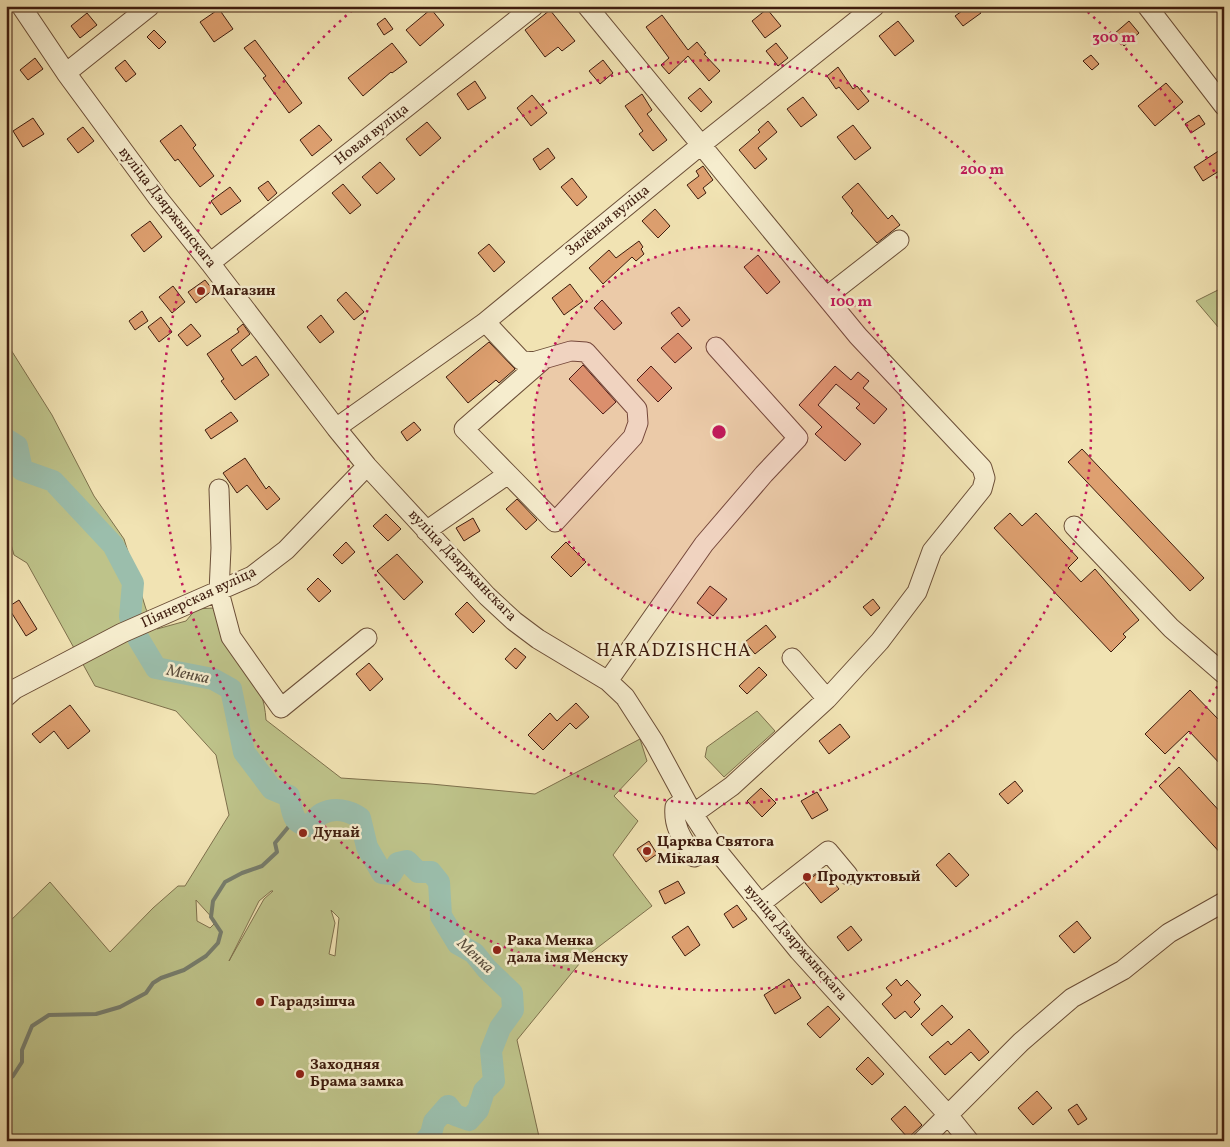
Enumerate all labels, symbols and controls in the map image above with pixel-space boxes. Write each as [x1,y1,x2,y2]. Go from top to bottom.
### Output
text: 300 m [1092,28,1136,49]
street label: Новая вуліца [330,99,414,171]
street label: вуліца Дзяржынскага [113,143,221,273]
text: 200 m [960,160,1004,181]
street label: Зялёная вуліца [561,180,655,262]
place label: Магазин [211,281,276,302]
marker: Магазин [195,285,207,297]
text: 100 m [830,292,873,313]
centre of rings [710,423,728,441]
street label: вуліца Дзяржынскага [403,505,521,627]
street label: Піянерская вуліца [138,562,260,634]
district label: HARADZISHCHA [596,639,752,664]
water label: Менка [164,660,212,690]
place label: Дунай [313,823,360,844]
marker: Дунай [297,827,309,839]
place label: Царква Святога Мікалая [657,832,774,870]
marker: Царква Святога Мікалая [641,845,653,857]
place label: Продуктовый [817,867,921,888]
marker: Продуктовый [801,871,813,883]
street label: вуліца Дзяржынскага [738,880,852,1006]
place label: Рака Менка дала імя Менску [507,931,629,969]
water label: Менка [451,933,499,979]
marker: Рака Менка дала імя Менску [491,944,503,956]
place label: Гарадзішча [270,992,355,1013]
marker: Гарадзішча [254,996,266,1008]
place label: Заходняя Брама замка [310,1055,404,1093]
marker: Заходняя Брама замка [294,1068,306,1080]

